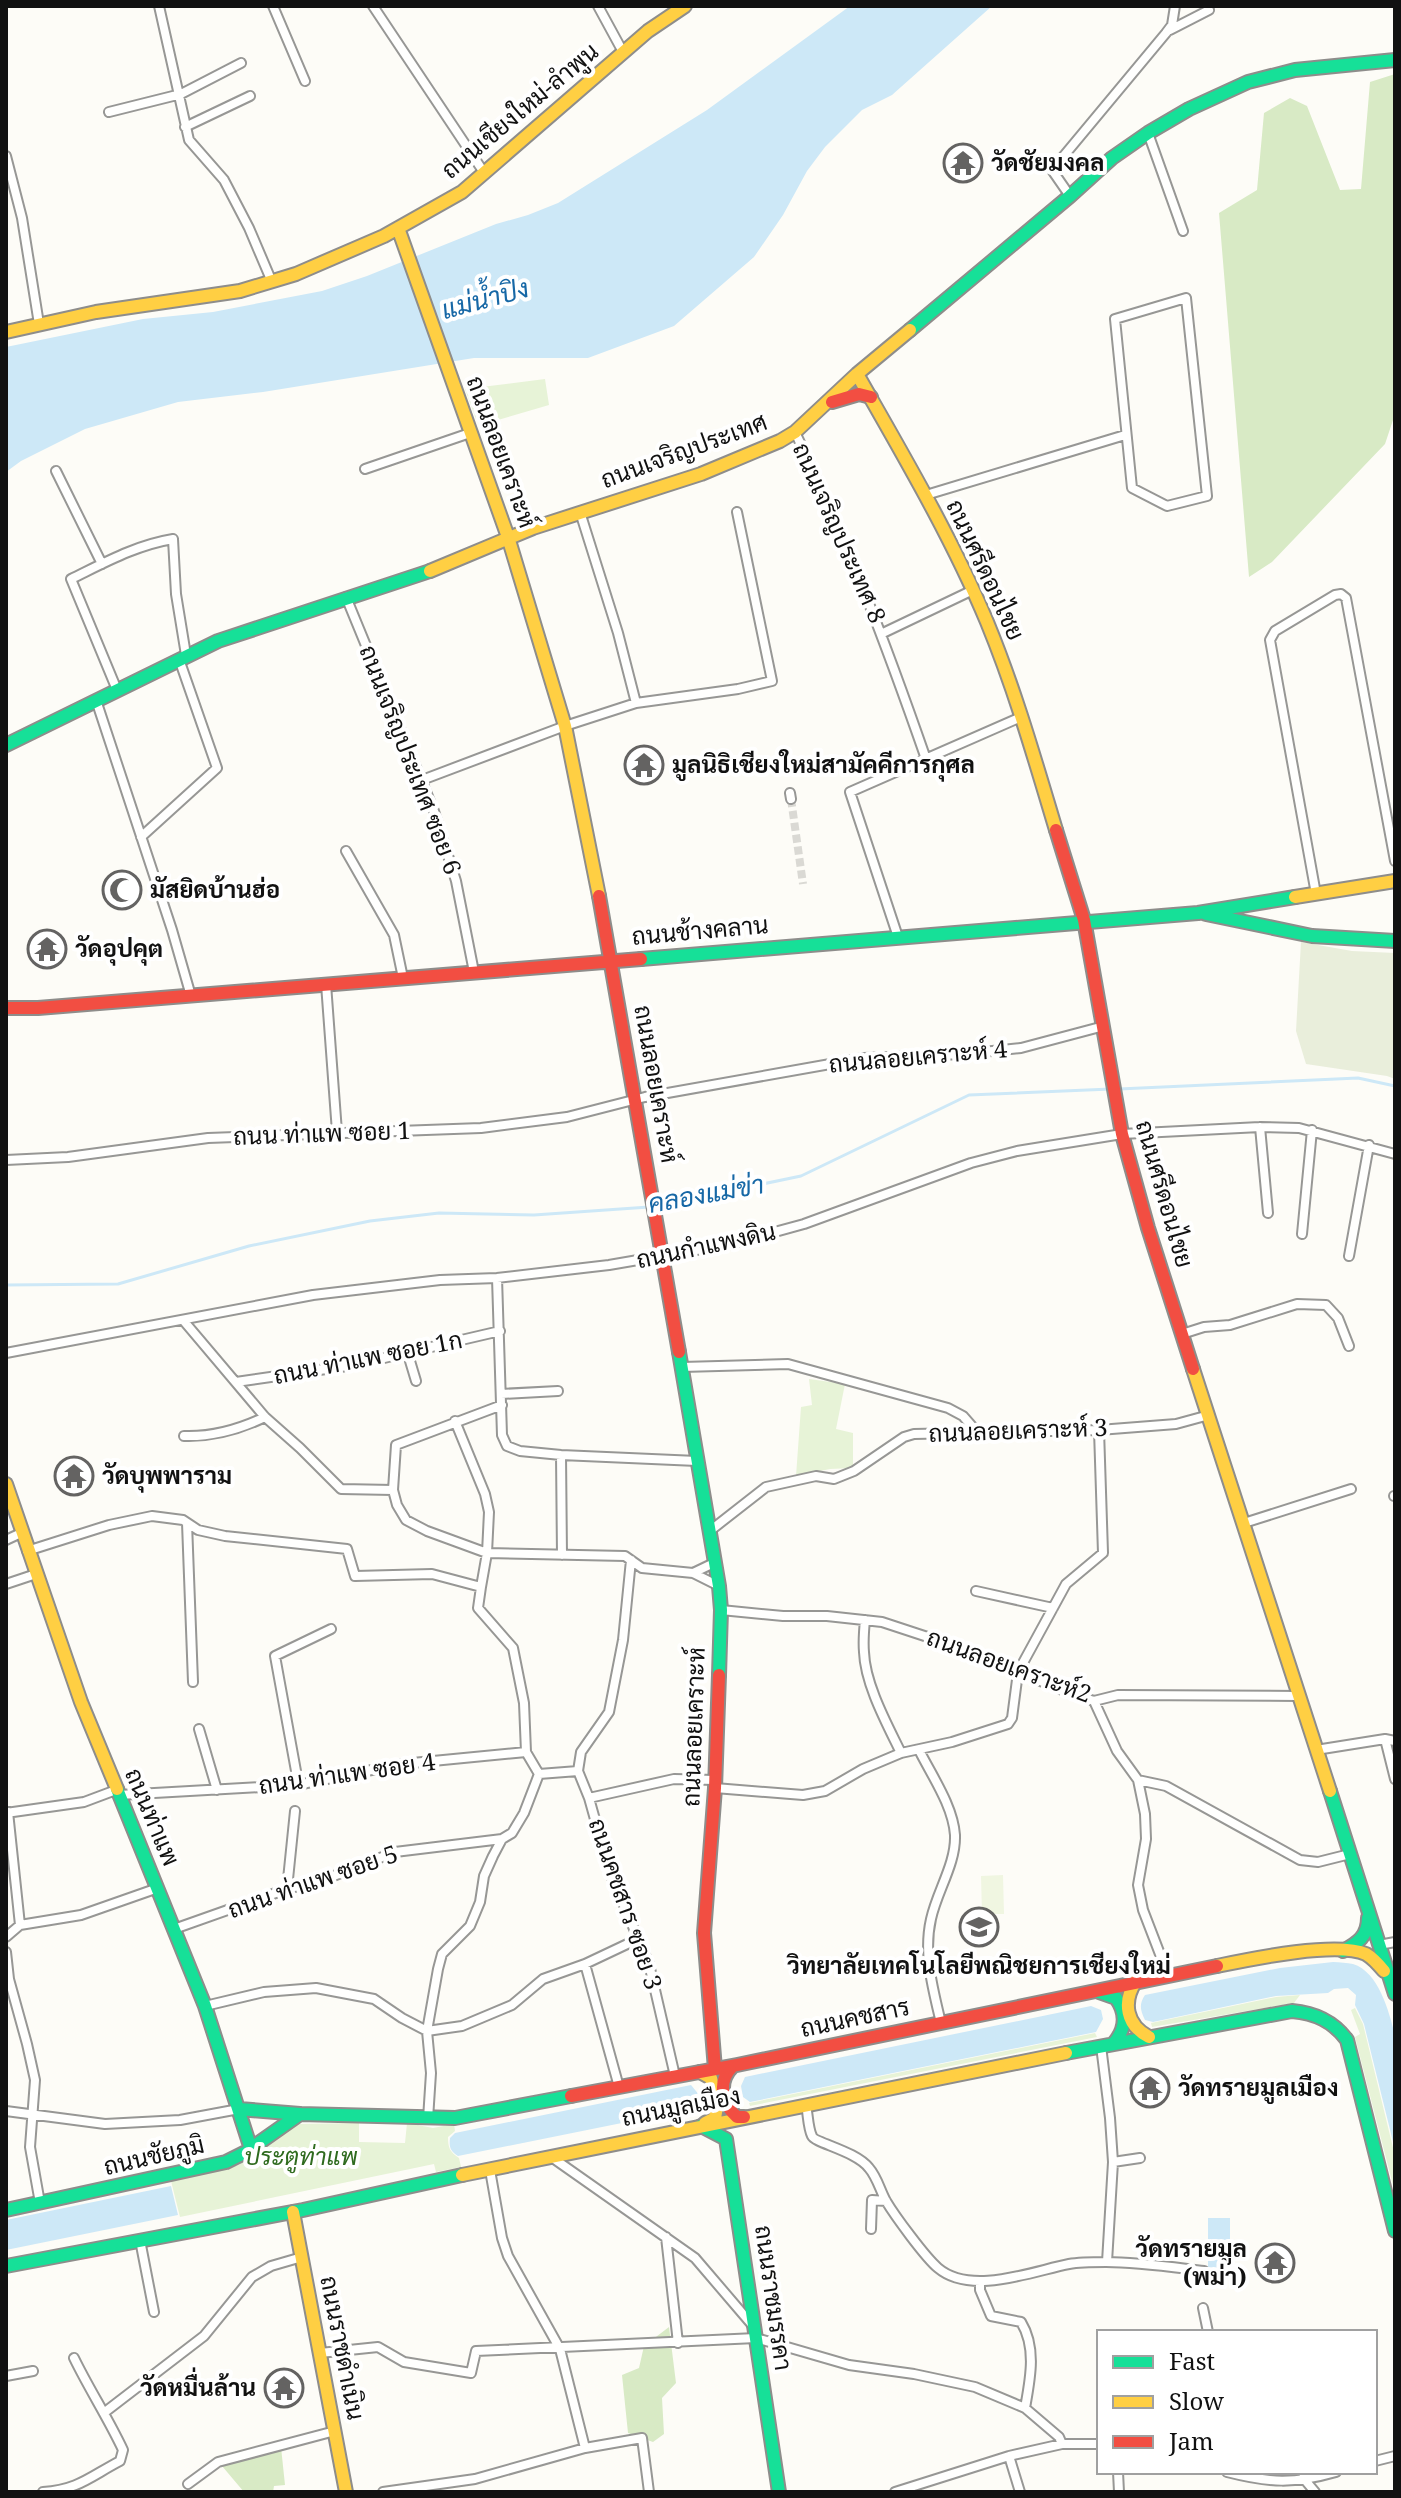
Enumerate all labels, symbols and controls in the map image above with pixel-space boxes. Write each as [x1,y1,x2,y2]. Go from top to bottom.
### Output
street label: ถนนเชียงใหม่-ลำพูน [433,34,606,187]
temple icon: วัดชัยมงคล [942,142,984,184]
place label: วัดชัยมงคล [991,145,1104,178]
water label: แม่น้ำปิง [437,267,532,327]
street label: ถนนลอยเคราะห์ [460,371,545,532]
street label: ถนนเจริญประเทศ [596,404,771,495]
street label: ถนนเจริญประเทศ 8 [786,437,895,628]
street label: ถนนศรีดอนไชย [939,494,1033,645]
street label: ถนนเจริญประเทศ ซอย 6 [352,640,470,879]
temple icon: มูลนิธิเชียงใหม่สามัคคีการกุศล [623,744,665,786]
place label: มูลนิธิเชียงใหม่สามัคคีการกุศล [672,747,975,782]
mosque icon: มัสยิดบ้านฮ่อ [101,869,143,911]
place label: มัสยิดบ้านฮ่อ [150,872,280,905]
street label: ถนนช้างคลาน [630,907,770,952]
temple icon: วัดอุปคุต [26,928,68,970]
place label: วัดอุปคุต [75,931,163,966]
street label: ถนนลอยเคราะห์ [627,1002,688,1165]
street label: ถนนลอยเคราะห์ 4 [827,1031,1009,1080]
street label: ถนน ท่าแพ ซอย 1 [233,1113,411,1152]
street label: ถนนศรีดอนไชย [1129,1116,1202,1271]
water label: คลองแม่ข่า [645,1165,767,1221]
street label: ถนนกำแพงดิน [633,1214,778,1275]
street label: ถนน ท่าแพ ซอย 1ก [270,1322,465,1391]
street label: ถนนลอยเคราะห์ 3 [928,1410,1108,1449]
temple icon: วัดบุพพาราม [53,1455,95,1497]
place label: วัดบุพพาราม [102,1458,232,1493]
street label: ถนนลอยเคราะห์2 [923,1620,1096,1710]
street label: ถนนลอยเคราะห์ [673,1647,712,1807]
street label: ถนน ท่าแพ ซอย 4 [256,1744,438,1801]
street label: ถนนท่าแพ [118,1763,189,1870]
street label: ถนนคชสาร ซอย 3 [582,1813,671,1994]
street label: ถนน ท่าแพ ซอย 5 [223,1836,402,1925]
school or university icon: วิทยาลัยเทคโนโลยีพณิชยการเชียงใหม่ [958,1906,1000,1948]
place label: วิทยาลัยเทคโนโลยีพณิชยการเชียงใหม่ [786,1948,1171,1981]
street label: ถนนคชสาร [797,1989,912,2044]
temple icon: วัดทรายมูลเมือง [1129,2067,1171,2109]
place label: วัดทรายมูลเมือง [1178,2070,1339,2104]
street label: ถนนมูลเมือง [618,2078,743,2135]
street label: ถนนชัยภูมิ [100,2127,208,2184]
park label: ประตูท่าแพ [244,2139,358,2174]
street label: ถนนราชมรรคา [748,2223,801,2373]
place label: วัดทรายมูล (พม่า) [1135,2231,1247,2292]
temple icon: วัดทรายมูล (พม่า) [1254,2242,1296,2284]
street label: ถนนราชดำเนิน [313,2273,374,2423]
legend [1097,2330,1377,2474]
text: Fast [1169,2344,1215,2377]
place label: วัดหมื่นล้าน [140,2367,256,2403]
temple icon: วัดหมื่นล้าน [263,2367,305,2409]
text: Slow [1169,2384,1224,2417]
text: Jam [1168,2424,1214,2457]

